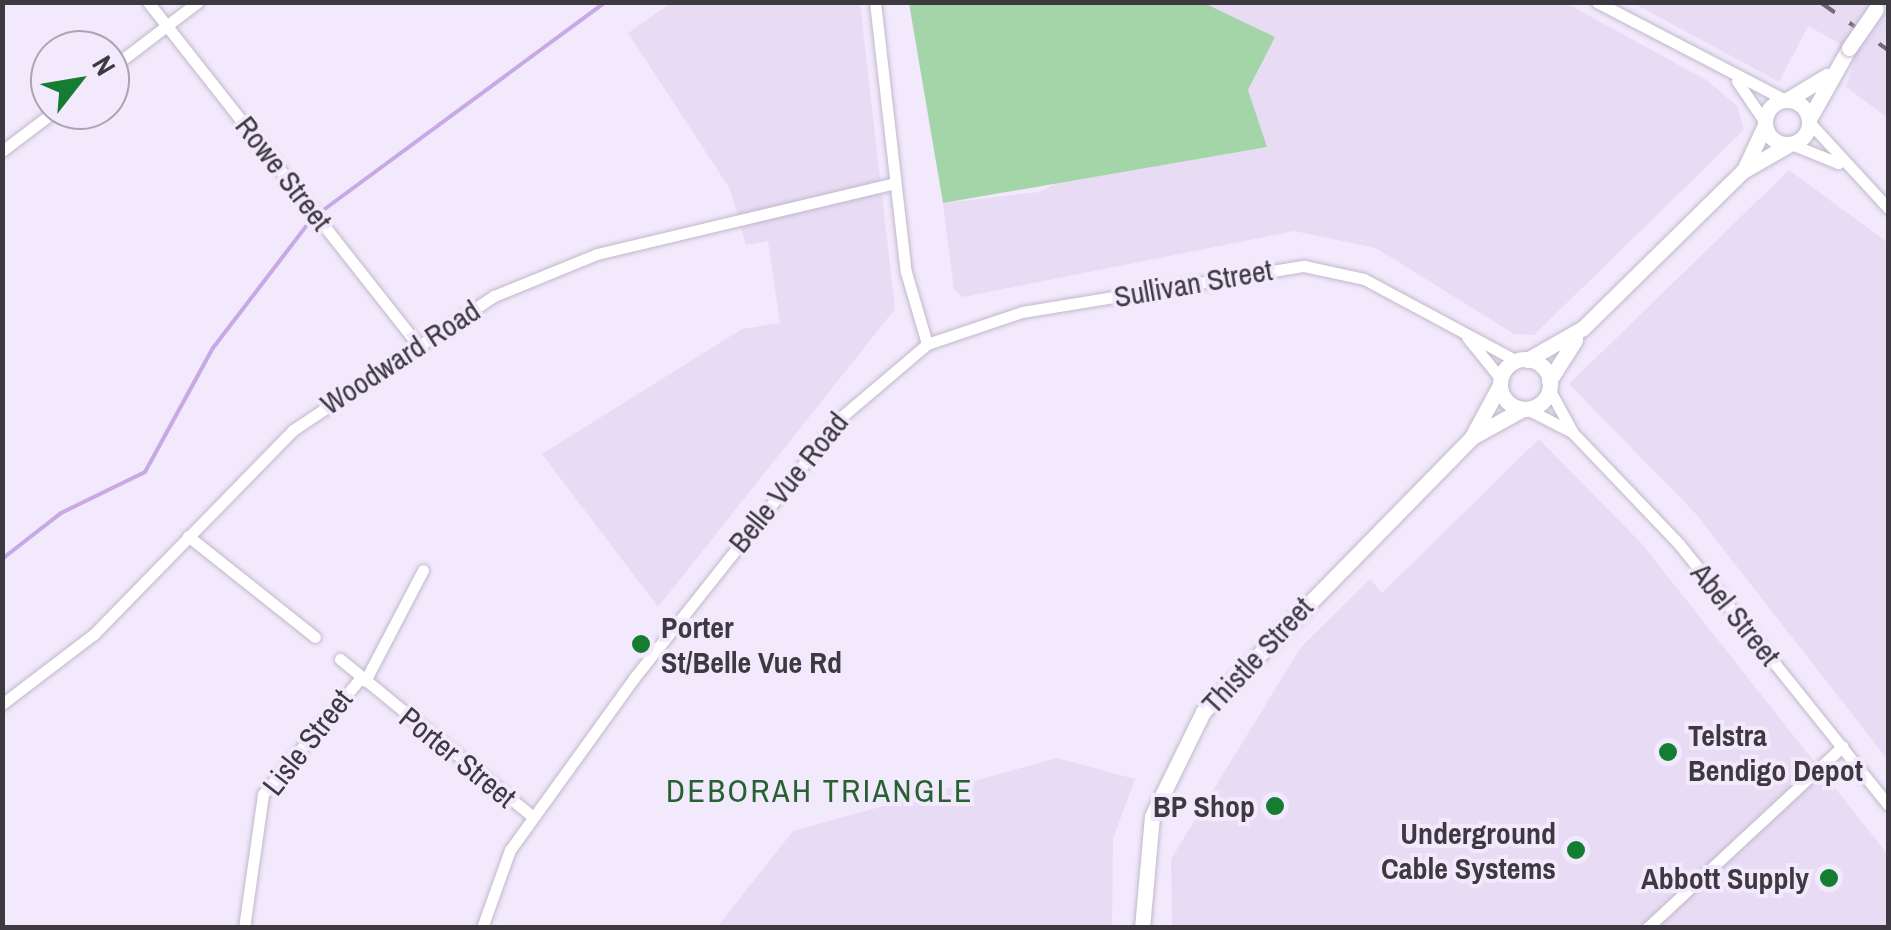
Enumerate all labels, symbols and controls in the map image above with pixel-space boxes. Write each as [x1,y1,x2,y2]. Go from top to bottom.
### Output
north arrow [30,30,130,130]
text: N [83,49,125,82]
street label: Rowe Street [228,109,340,237]
street label: Sullivan Street [1111,251,1275,315]
street label: Woodward Road [314,292,486,422]
street label: Belle Vue Road [721,405,855,559]
street label: Abel Street [1684,555,1788,673]
street label: Thistle Street [1194,589,1320,721]
place label: Porter St/Belle Vue Rd [661,609,842,680]
marker: Porter St/Belle Vue Rd [630,633,652,655]
street label: Lisle Street [255,682,359,802]
street label: Porter Street [392,699,524,815]
place label: Telstra Bendigo Depot [1688,717,1863,788]
marker: Telstra Bendigo Depot [1657,741,1679,763]
district label: DEBORAH TRIANGLE [666,772,974,810]
place label: BP Shop [1152,788,1255,824]
marker: BP Shop [1264,795,1286,817]
place label: Underground Cable Systems [1381,815,1556,886]
marker: Underground Cable Systems [1565,839,1587,861]
place label: Abbott Supply [1641,860,1809,896]
marker: Abbott Supply [1818,867,1840,889]

